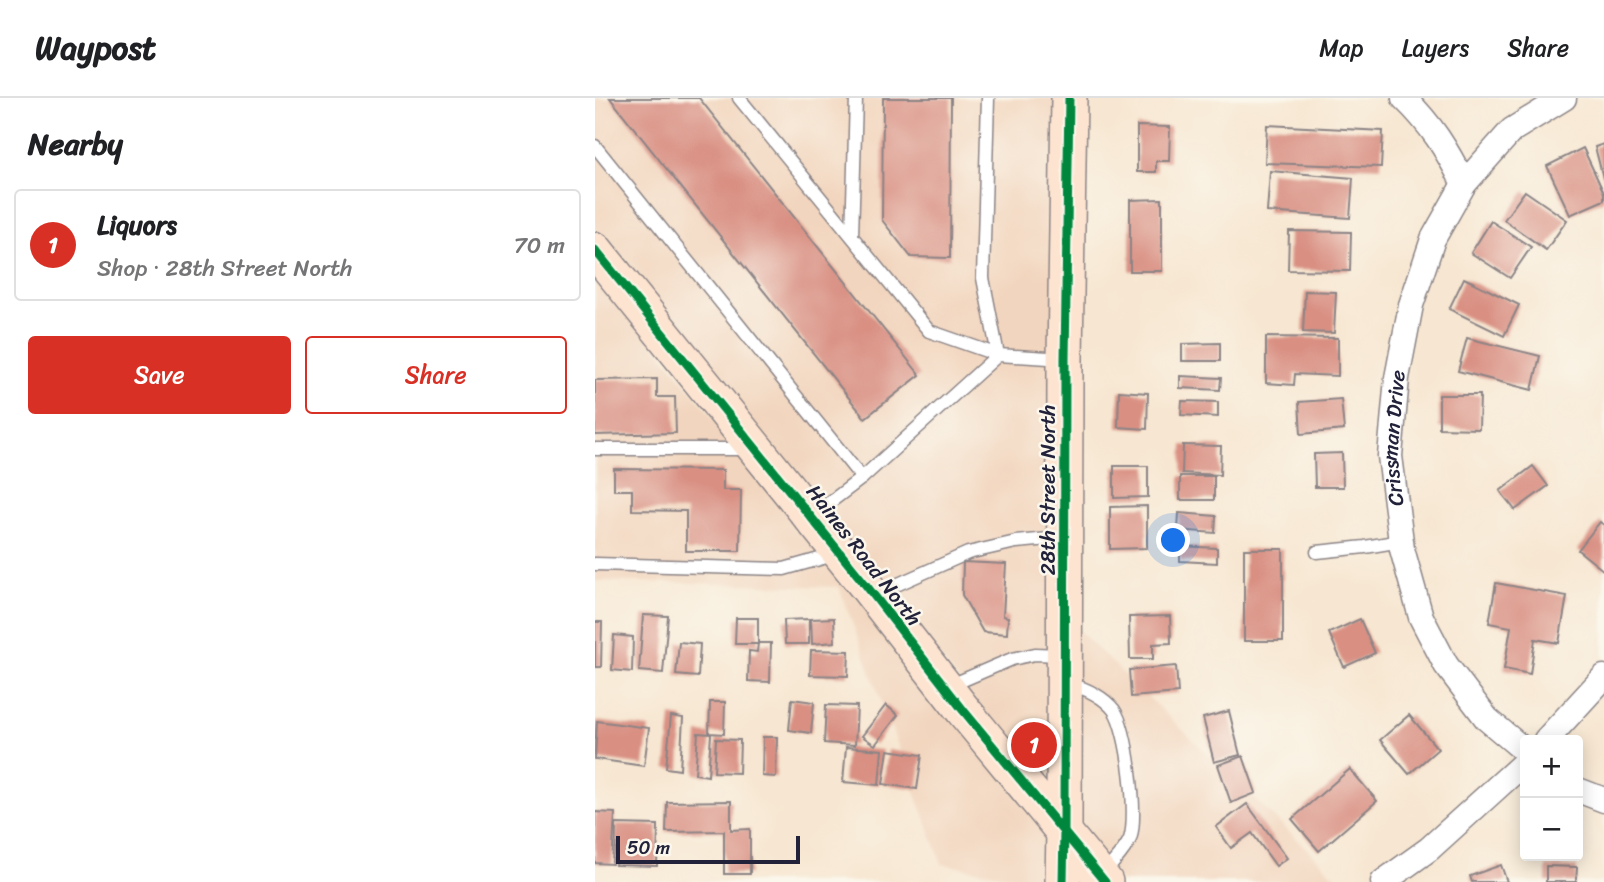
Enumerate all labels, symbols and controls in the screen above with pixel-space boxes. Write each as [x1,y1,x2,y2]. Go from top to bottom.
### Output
text: Waypost [35,19,156,77]
text: Map [1319,27,1364,69]
text: Layers [1402,27,1469,69]
text: Share [1507,27,1569,69]
text: Nearby [28,117,123,171]
text: Liquors [97,202,177,248]
text: 1 [48,225,58,266]
text: 70 m [514,225,565,266]
text: Shop · 28th Street North [97,248,352,289]
button: Save [28,336,291,414]
button: Share [305,336,567,414]
street label: Crissman Drive [1371,366,1417,508]
street label: 28th Street North [1029,405,1067,575]
street label: Haines Road North [796,475,932,635]
your location [1156,523,1190,557]
pin: 1 [1011,719,1057,771]
map controls [1520,735,1583,861]
button: + [1520,735,1583,798]
button: − [1520,798,1583,861]
text: 50 m [627,831,670,864]
scale bar [616,833,800,865]

